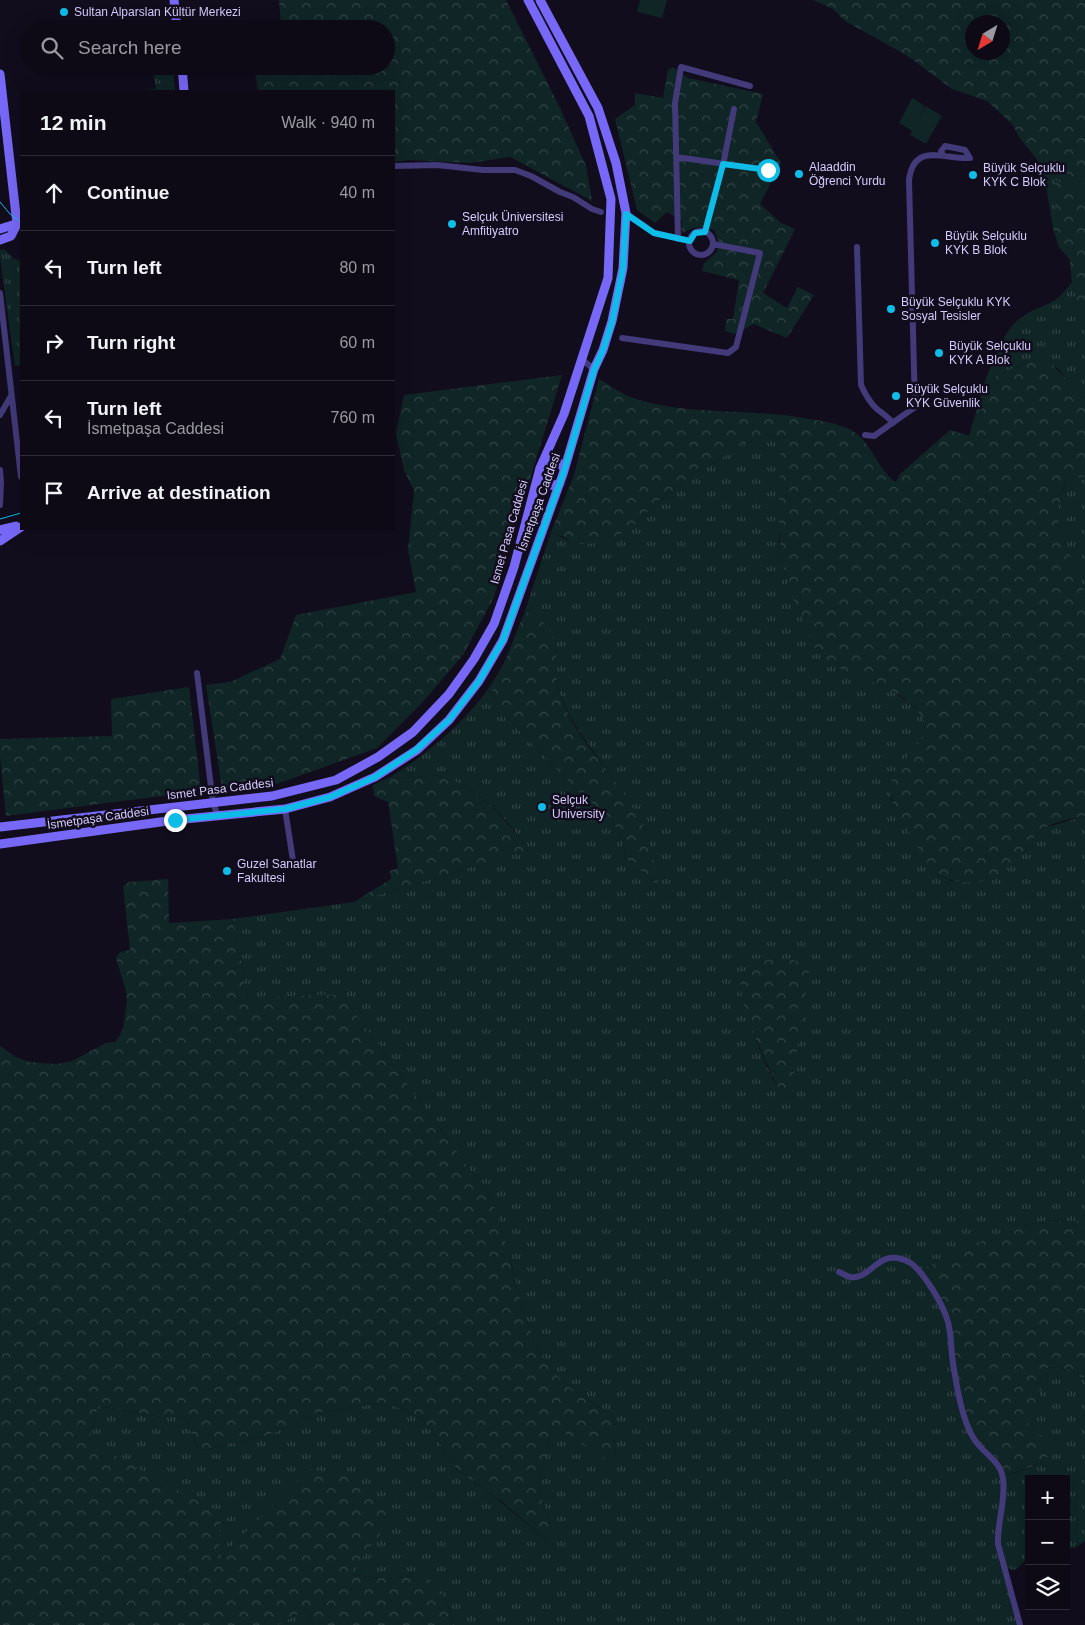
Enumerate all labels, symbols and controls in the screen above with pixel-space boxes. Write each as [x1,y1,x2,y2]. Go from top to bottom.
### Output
place label: Sultan Alparslan Kültür Merkezi [74,5,241,19]
marker: Sultan Alparslan Kültür Merkezi [58,6,70,18]
north arrow [965,15,1010,60]
search box [20,20,395,75]
icon: search [38,34,66,62]
text: Search here [78,37,182,58]
text: 12 min [40,111,107,134]
text: Walk · 940 m [281,114,375,131]
route start [757,159,780,182]
place label: Alaaddin Öğrenci Yurdu [809,160,886,188]
place label: Büyük Selçuklu KYK C Blok [983,161,1065,189]
marker: Alaaddin Öğrenci Yurdu [793,168,805,180]
marker: Büyük Selçuklu KYK C Blok [967,169,979,181]
icon: ahead [40,179,68,207]
text: Continue [87,182,169,203]
text: 40 m [339,184,375,201]
place label: Selçuk Üniversitesi Amfitiyatro [462,210,563,238]
marker: Selçuk Üniversitesi Amfitiyatro [446,218,458,230]
place label: Büyük Selçuklu KYK B Blok [945,229,1027,257]
marker: Büyük Selçuklu KYK B Blok [929,237,941,249]
icon: left [40,254,68,282]
text: Turn left [87,257,162,278]
text: 80 m [339,259,375,276]
place label: Büyük Selçuklu KYK Sosyal Tesisler [901,295,1010,323]
marker: Büyük Selçuklu KYK Sosyal Tesisler [885,303,897,315]
icon: right [40,329,68,357]
text: Turn right [87,332,175,353]
text: 60 m [339,334,375,351]
place label: Büyük Selçuklu KYK A Blok [949,339,1031,367]
marker: Büyük Selçuklu KYK A Blok [933,347,945,359]
place label: Büyük Selçuklu KYK Güvenlik [906,382,988,410]
marker: Büyük Selçuklu KYK Güvenlik [890,390,902,402]
text: Turn left [87,398,162,419]
icon: left [40,404,68,432]
text: 760 m [331,409,375,426]
text: İsmetpaşa Caddesi [87,420,224,437]
street label: İsmetpaşa Caddesi [515,451,563,553]
street label: Ismet Pasa Caddesi [487,478,531,586]
icon: arrive [40,479,68,507]
text: Arrive at destination [87,482,271,503]
street label: Ismet Pasa Caddesi [166,776,274,802]
place label: Selçuk University [552,793,605,821]
marker: Selçuk University [536,801,548,813]
street label: İsmetpaşa Caddesi [46,804,150,832]
route end [164,809,187,832]
place label: Guzel Sanatlar Fakultesi [237,857,316,885]
marker: Guzel Sanatlar Fakultesi [221,865,233,877]
map controls [1025,1475,1070,1610]
button: + [1025,1475,1070,1520]
button: − [1025,1520,1070,1565]
button: layers [1025,1565,1070,1610]

